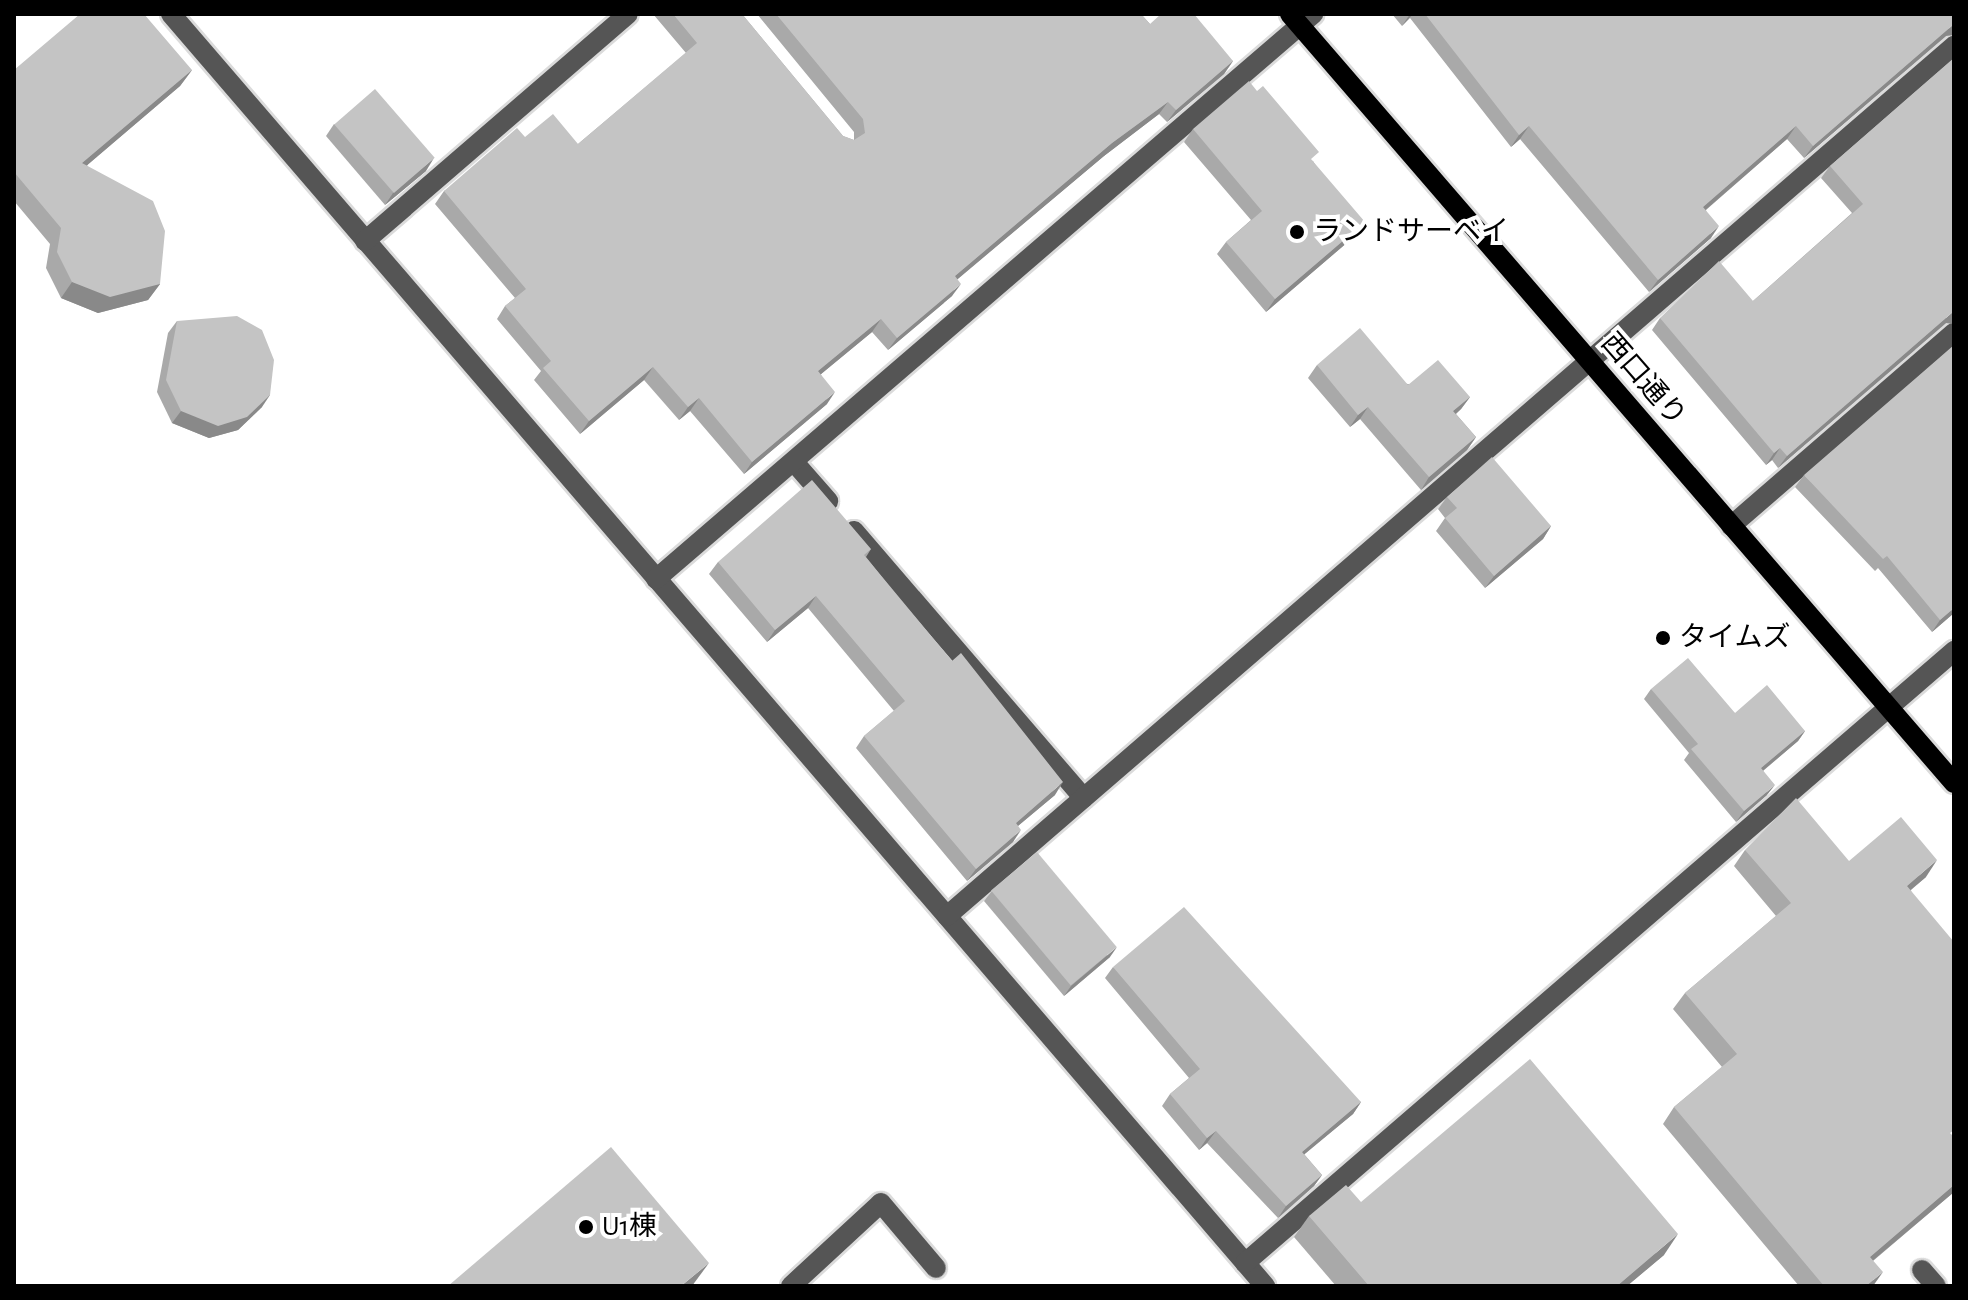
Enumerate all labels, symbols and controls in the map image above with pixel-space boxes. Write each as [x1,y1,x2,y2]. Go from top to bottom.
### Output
place label: ランドサーベイ [1313,215,1509,249]
marker: ランドサーベイ [1288,223,1306,241]
street label: 西口通り [1594,327,1692,433]
place label: タイムズ [1679,621,1791,655]
marker: タイムズ [1654,629,1672,647]
place label: U1棟 [602,1210,657,1244]
marker: U1棟 [577,1218,595,1236]

